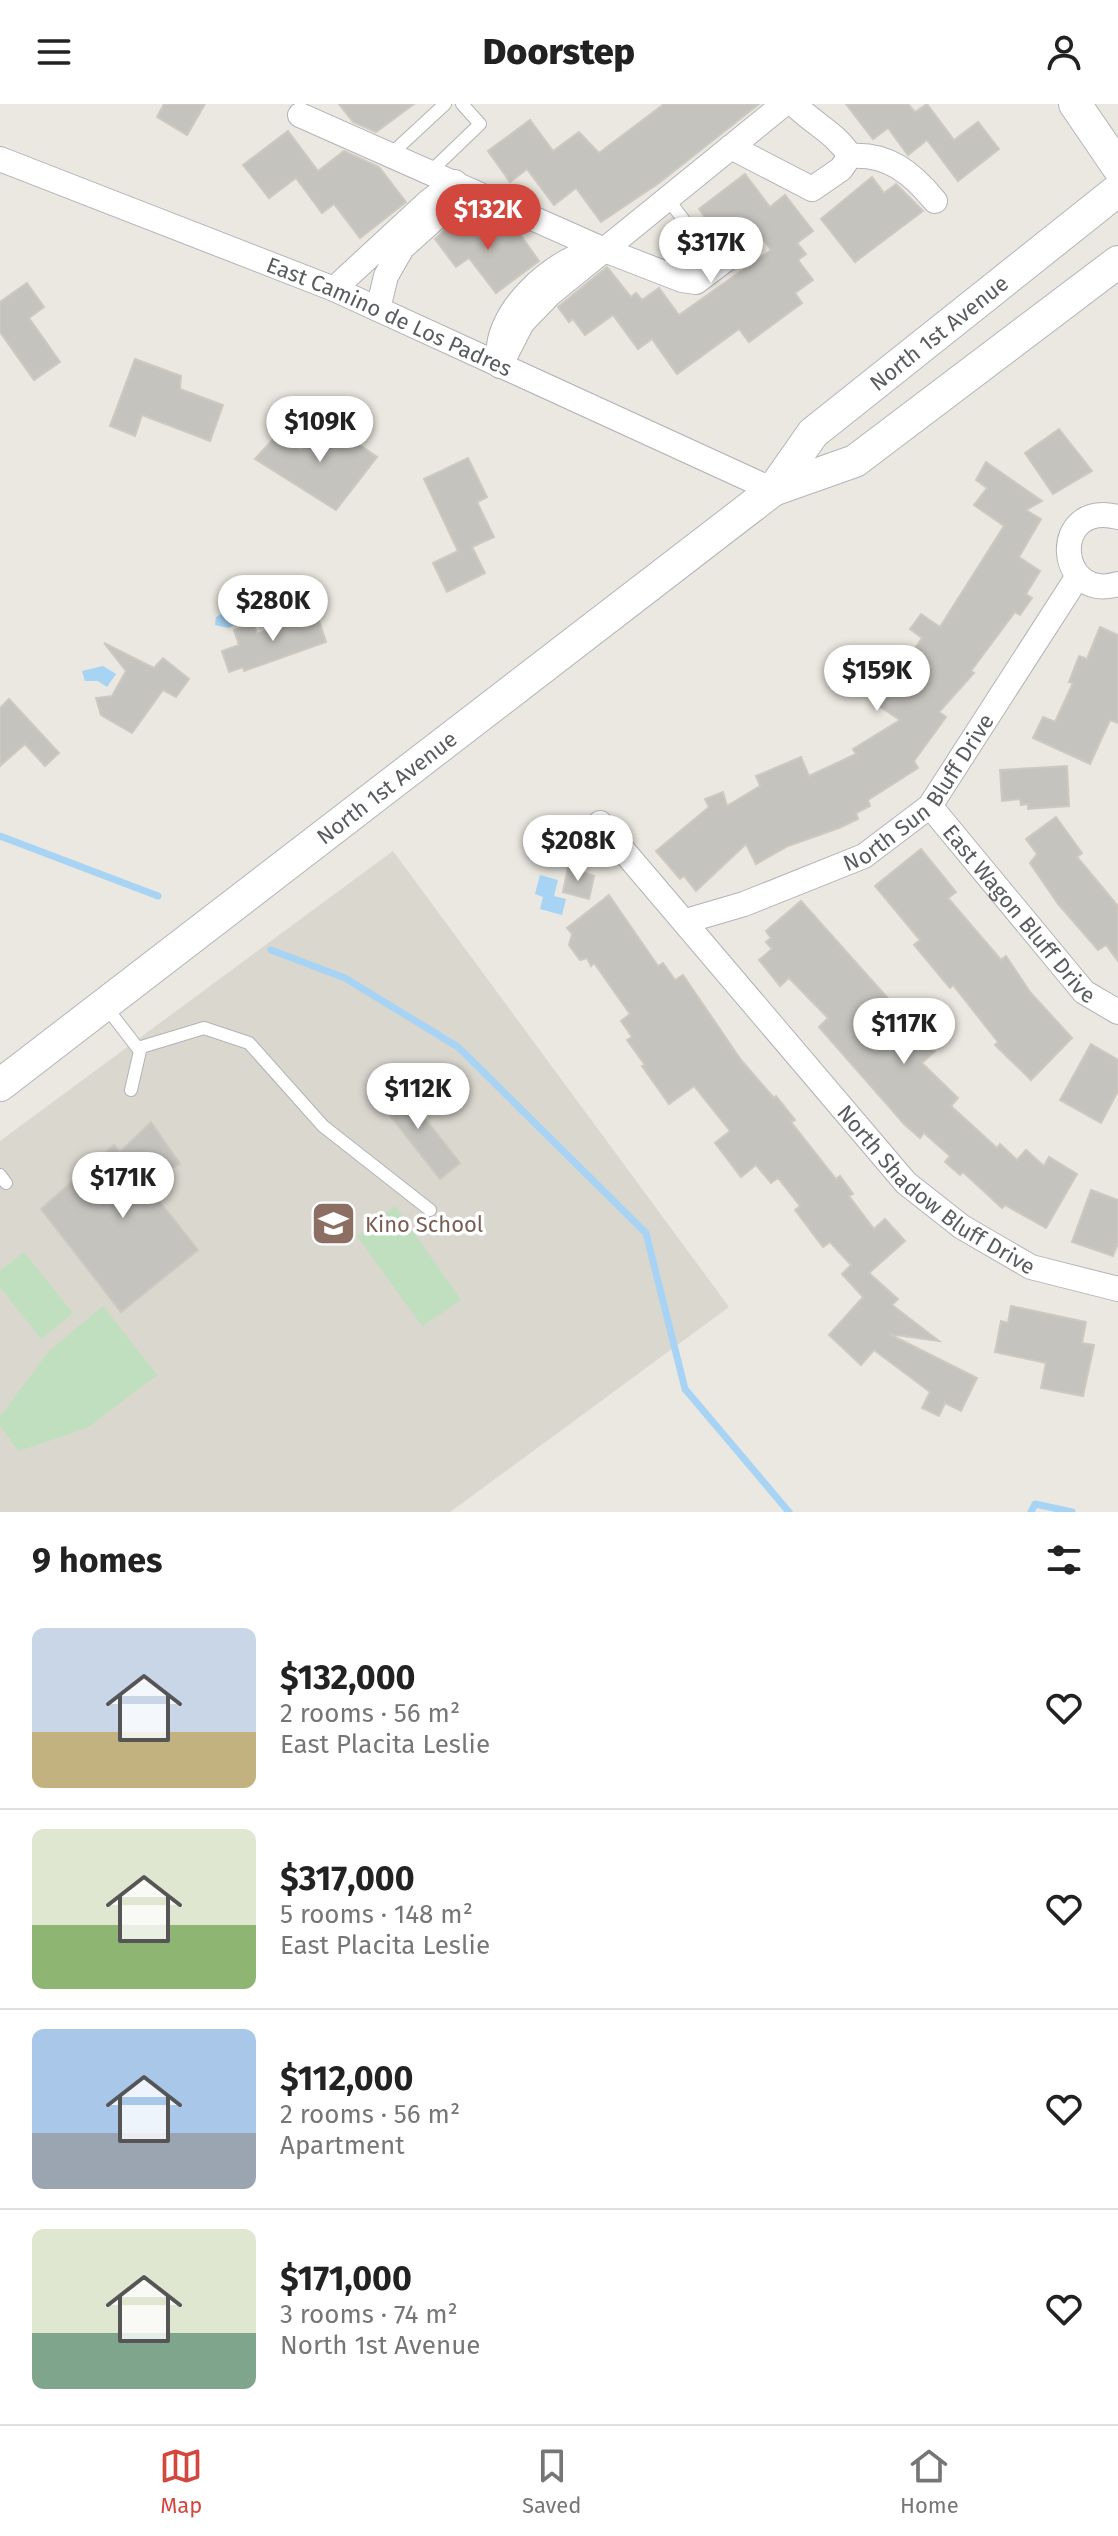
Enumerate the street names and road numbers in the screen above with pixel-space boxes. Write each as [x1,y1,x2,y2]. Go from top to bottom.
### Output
street label: East Camino de Los Padres [263,251,516,382]
street label: North 1st Avenue [864,269,1014,396]
street label: North Sun Bluff Drive [839,708,999,877]
street label: North 1st Avenue [311,725,462,850]
street label: East Wagon Bluff Drive [937,819,1100,1009]
street label: North Shadow Bluff Drive [832,1099,1040,1280]

